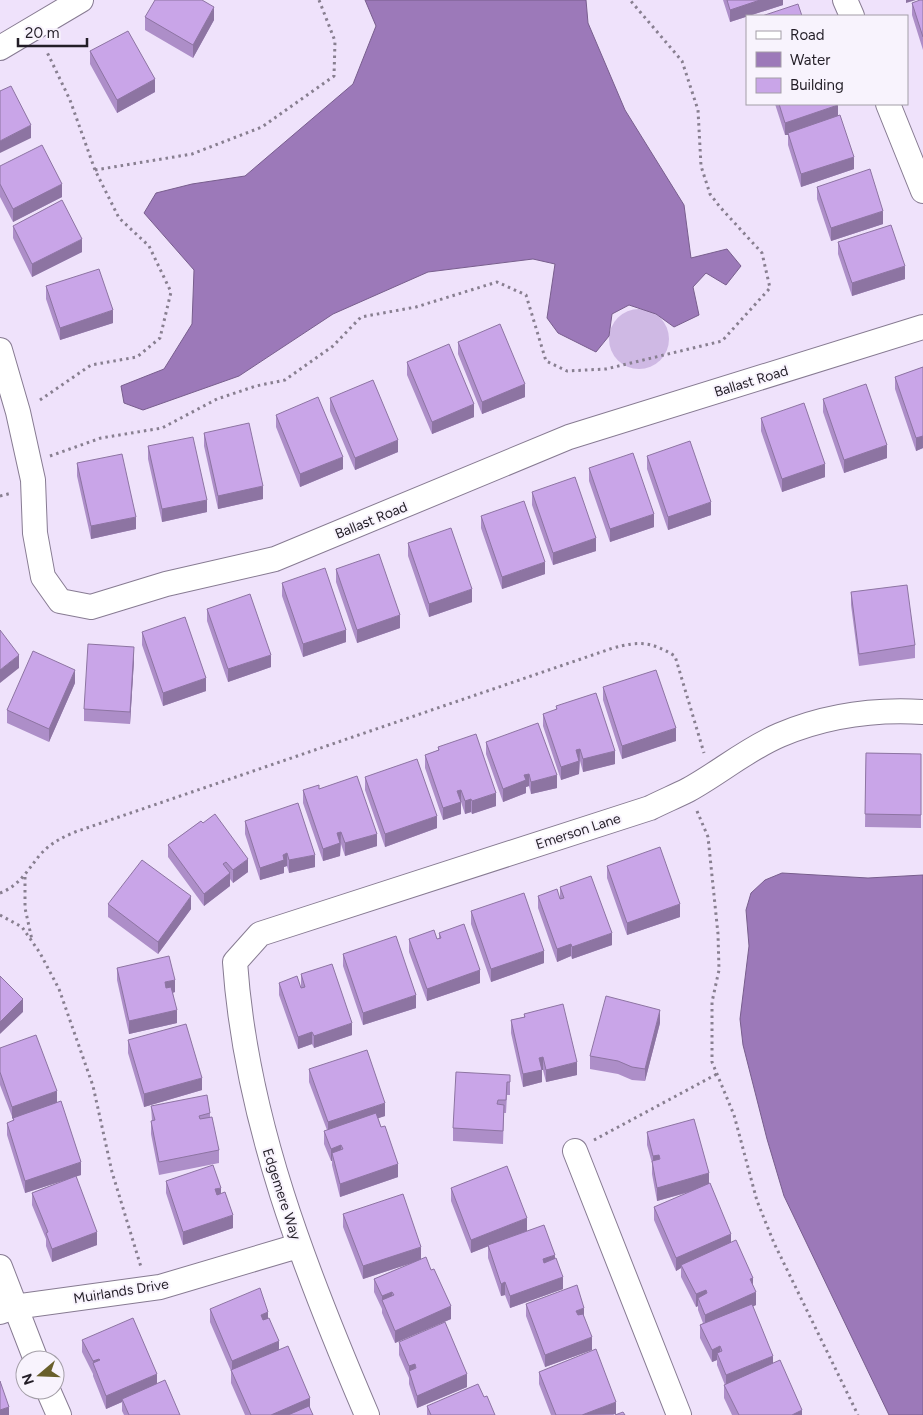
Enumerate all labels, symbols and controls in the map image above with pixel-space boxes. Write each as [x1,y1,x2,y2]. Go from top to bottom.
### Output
scale bar [18,15,86,47]
legend [746,15,908,105]
text: 20 m [25,24,59,42]
text: Road [790,26,825,44]
text: Water [790,51,830,69]
text: Building [790,76,844,94]
street label: Ballast Road [712,362,790,401]
street label: Ballast Road [333,498,410,543]
street label: Emerson Lane [534,810,623,853]
street label: Edgemere Way [259,1146,304,1243]
street label: Muirlands Drive [72,1276,170,1307]
north arrow [15,1350,65,1400]
text: N [18,1371,38,1387]

